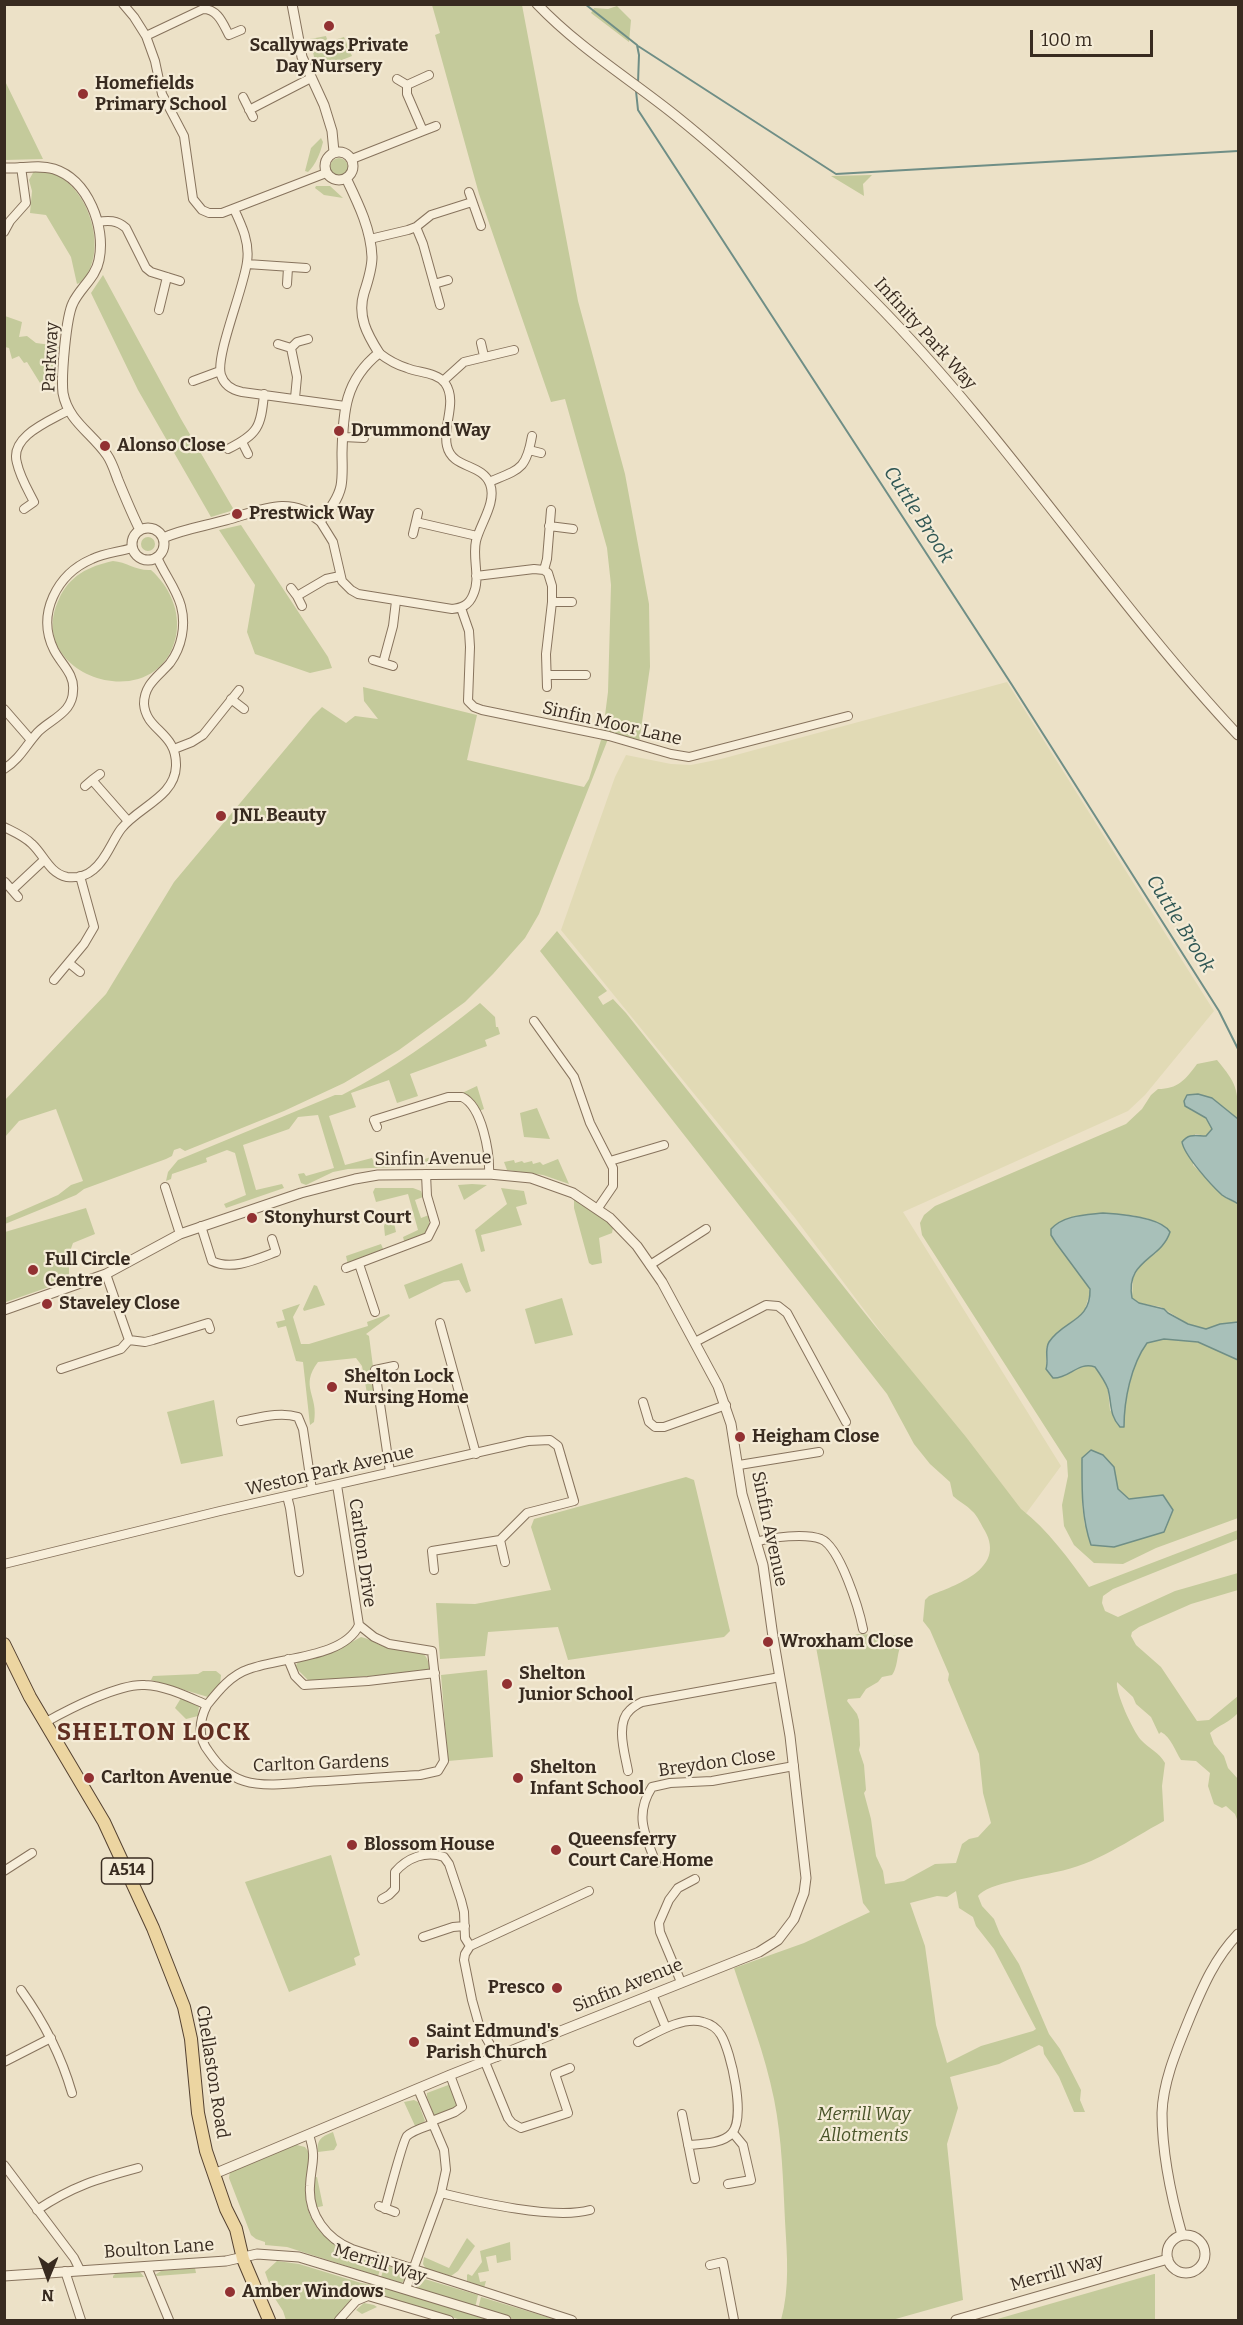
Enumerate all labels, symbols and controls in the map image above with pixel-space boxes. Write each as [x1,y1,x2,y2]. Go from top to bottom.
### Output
scale bar [1033,18,1156,56]
marker: Scallywags Private Day Nursery [322,19,336,33]
text: 100 m [1041,29,1092,51]
place label: Scallywags Private Day Nursery [250,35,408,78]
place label: Homefields Primary School [95,73,227,116]
marker: Homefields Primary School [76,87,90,101]
street label: Infinity Park Way [869,274,981,394]
street label: Parkway [38,321,64,393]
place label: Drummond Way [351,420,491,442]
marker: Drummond Way [332,424,346,438]
place label: Alonso Close [117,435,226,457]
marker: Alonso Close [98,439,112,453]
water label: Cuttle Brook [878,462,958,568]
place label: Prestwick Way [249,503,374,525]
marker: Prestwick Way [230,507,244,521]
street label: Sinfin Moor Lane [540,697,684,751]
place label: JNL Beauty [233,805,326,827]
marker: JNL Beauty [214,809,228,823]
water label: Cuttle Brook [1140,871,1220,977]
street label: Sinfin Avenue [374,1147,492,1171]
place label: Stonyhurst Court [264,1207,412,1229]
marker: Stonyhurst Court [245,1211,259,1225]
place label: Full Circle Centre [45,1249,130,1292]
marker: Full Circle Centre [26,1263,40,1277]
place label: Staveley Close [59,1293,180,1315]
marker: Staveley Close [40,1297,54,1311]
place label: Shelton Lock Nursing Home [344,1366,469,1408]
marker: Shelton Lock Nursing Home [325,1380,339,1394]
place label: Heigham Close [752,1426,879,1448]
marker: Heigham Close [733,1430,747,1444]
street label: Weston Park Avenue [244,1441,416,1501]
street label: Sinfin Avenue [746,1469,792,1589]
street label: Carlton Drive [344,1497,380,1609]
place label: Wroxham Close [780,1631,913,1653]
marker: Wroxham Close [761,1635,775,1649]
place label: Shelton Junior School [519,1663,633,1706]
marker: Shelton Junior School [500,1677,514,1691]
district label: SHELTON LOCK [57,1719,251,1747]
street label: Breydon Close [657,1744,777,1782]
street label: Carlton Gardens [252,1751,390,1777]
place label: Shelton Infant School [530,1757,644,1800]
place label: Carlton Avenue [101,1767,232,1789]
marker: Carlton Avenue [82,1771,96,1785]
marker: Shelton Infant School [511,1771,525,1785]
place label: Queensferry Court Care Home [568,1829,713,1872]
place label: Blossom House [364,1834,495,1856]
marker: Blossom House [345,1838,359,1852]
marker: Queensferry Court Care Home [549,1843,563,1857]
road number: A514 [102,1858,152,1884]
street label: Sinfin Avenue [570,1954,686,2018]
place label: Presco [488,1977,545,1999]
marker: Presco [550,1981,564,1995]
street label: Chellaston Road [191,2004,233,2140]
place label: Saint Edmund's Parish Church [426,2021,559,2064]
marker: Saint Edmund's Parish Church [407,2035,421,2049]
park label: Merrill Way Allotments [817,2104,911,2146]
street label: Boulton Lane [103,2234,215,2264]
street label: Merrill Way [331,2240,429,2288]
north arrow [18,2247,78,2307]
street label: Merrill Way [1008,2249,1106,2297]
place label: Amber Windows [242,2281,384,2303]
marker: Amber Windows [223,2285,237,2299]
text: N [41,2286,54,2305]

